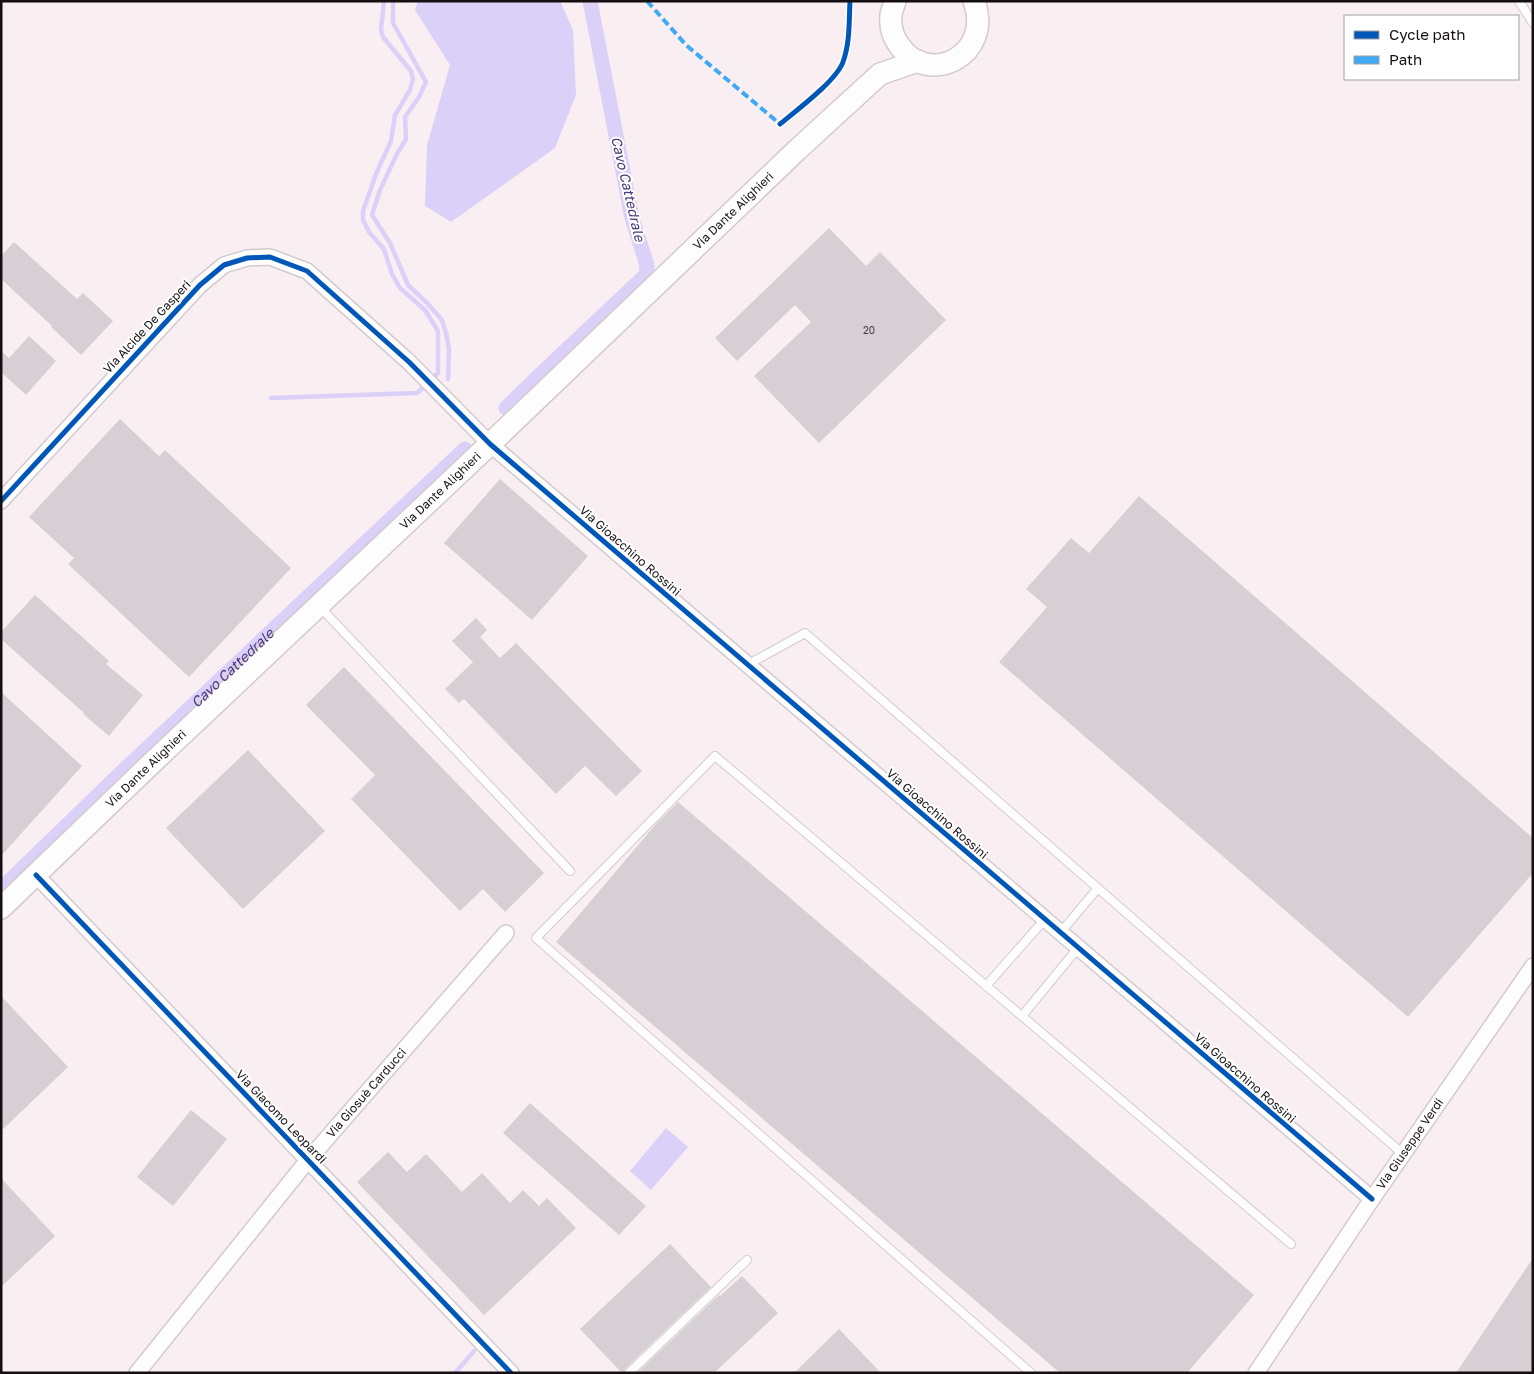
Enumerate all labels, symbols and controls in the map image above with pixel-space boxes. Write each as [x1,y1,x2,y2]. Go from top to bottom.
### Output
legend [1344,15,1519,80]
text: Cycle path [1389,25,1465,43]
text: Path [1389,50,1422,68]
water label: Cavo Cattedrale [608,135,649,244]
street label: Via Dante Alighieri [689,169,776,253]
street label: Via Alcide De Gasperi [100,277,194,376]
house number: 20 [863,324,875,336]
street label: Via Dante Alighieri [396,449,484,532]
street label: Via Gioacchino Rossini [576,502,684,599]
water label: Cavo Cattedrale [187,624,278,711]
street label: Via Dante Alighieri [102,726,189,811]
street label: Via Gioacchino Rossini [883,765,991,862]
street label: Via Gioacchino Rossini [1191,1029,1299,1126]
street label: Via Giosuè Carducci [323,1045,409,1141]
street label: Via Giacomo Leopardi [233,1067,330,1167]
street label: Via Giuseppe Verdi [1373,1095,1446,1192]

